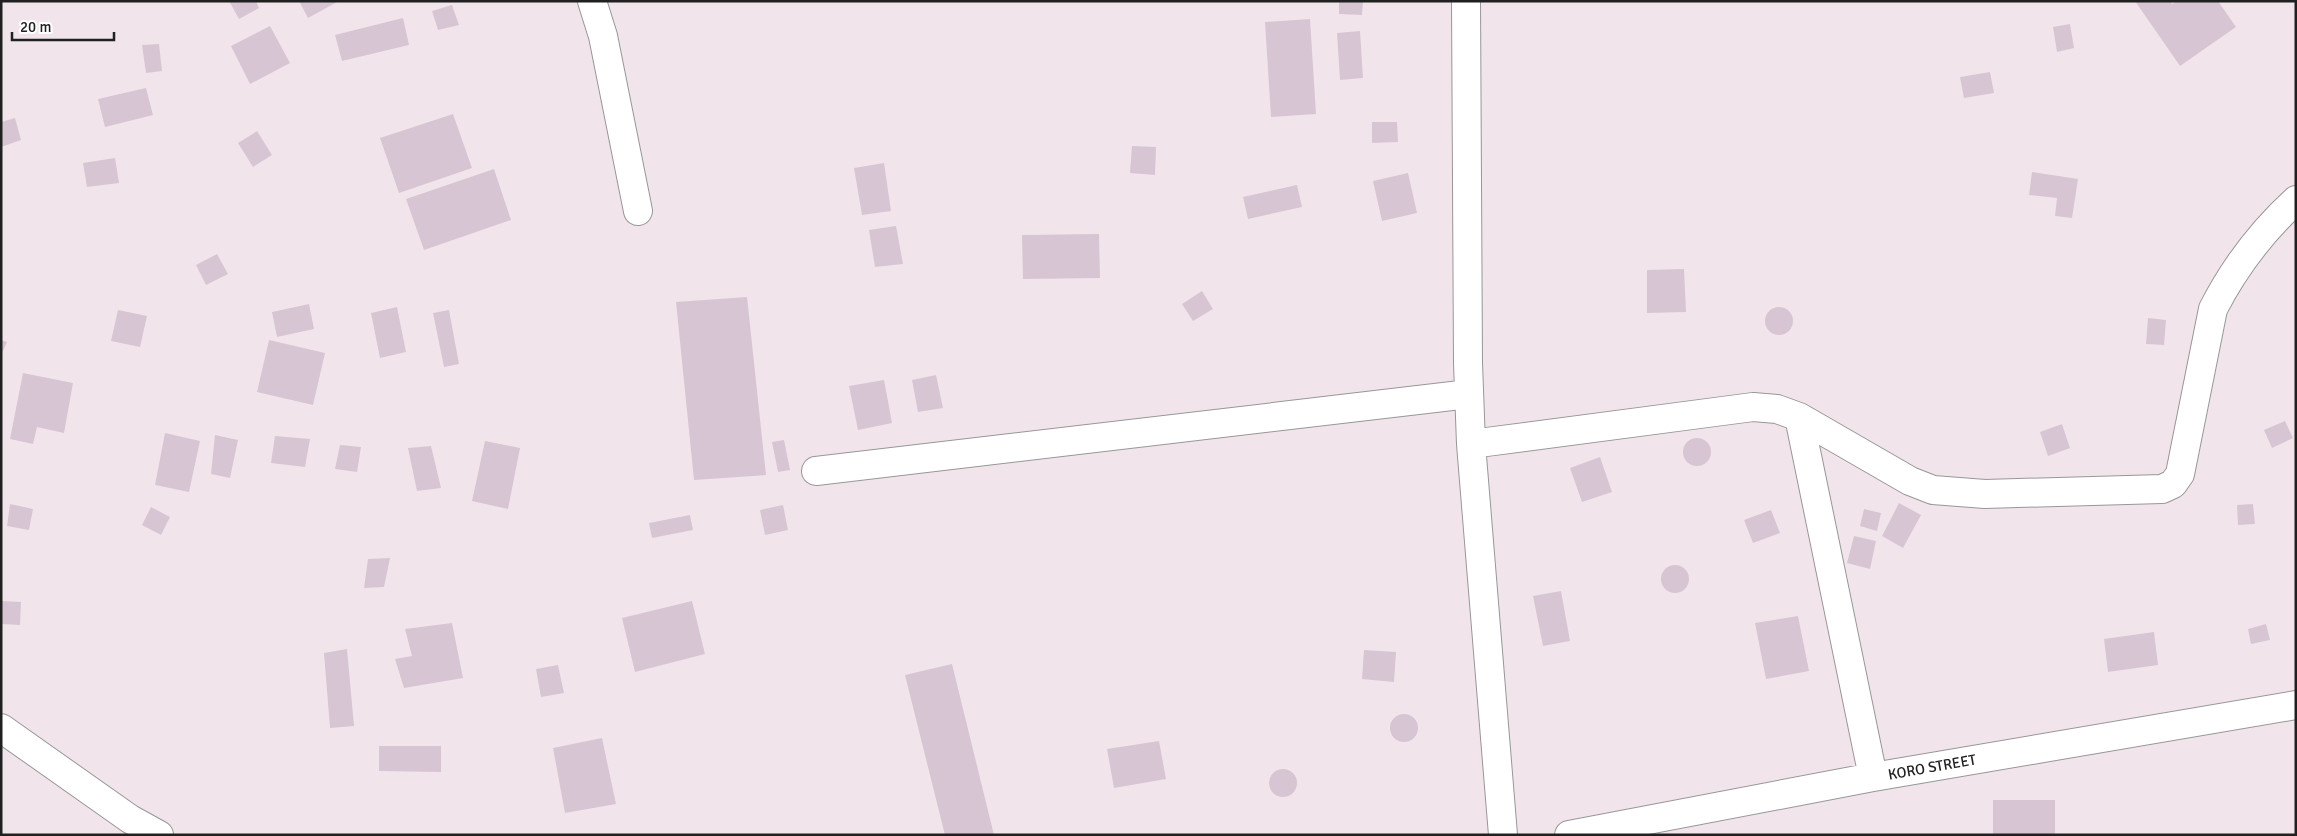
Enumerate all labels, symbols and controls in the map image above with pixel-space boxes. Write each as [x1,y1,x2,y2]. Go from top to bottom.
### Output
scale bar [12,10,115,42]
text: 20 m [20,18,51,36]
street label: KORO STREET [1886,750,1978,784]

